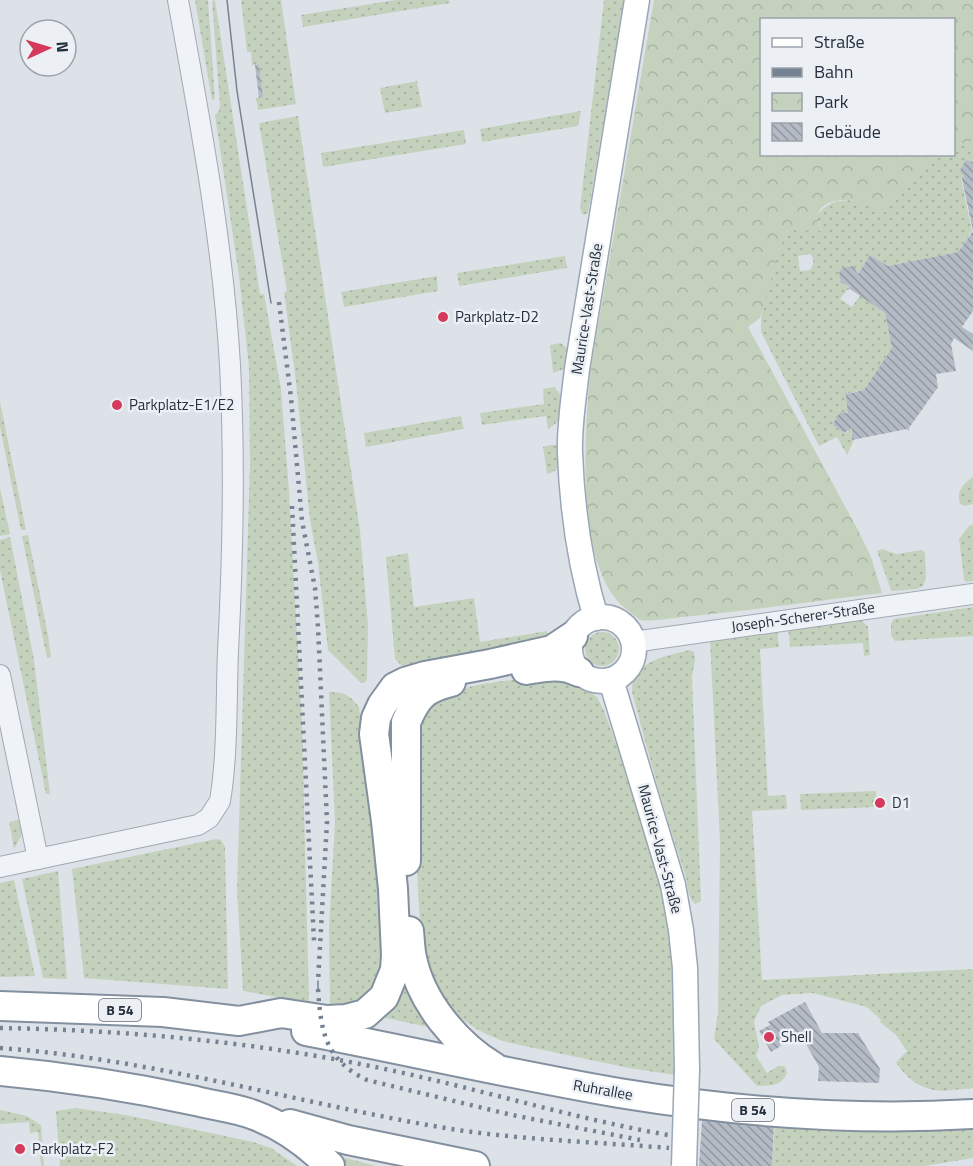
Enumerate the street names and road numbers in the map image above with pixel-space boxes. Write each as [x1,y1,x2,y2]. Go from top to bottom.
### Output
street label: Maurice-Vast-Straße [565,242,608,376]
street label: Joseph-Scherer-Straße [730,595,876,638]
street label: Maurice-Vast-Straße [632,782,689,916]
road number: B 54 [99,999,141,1021]
street label: Ruhrallee [572,1073,635,1106]
road number: B 54 [732,1099,774,1121]

